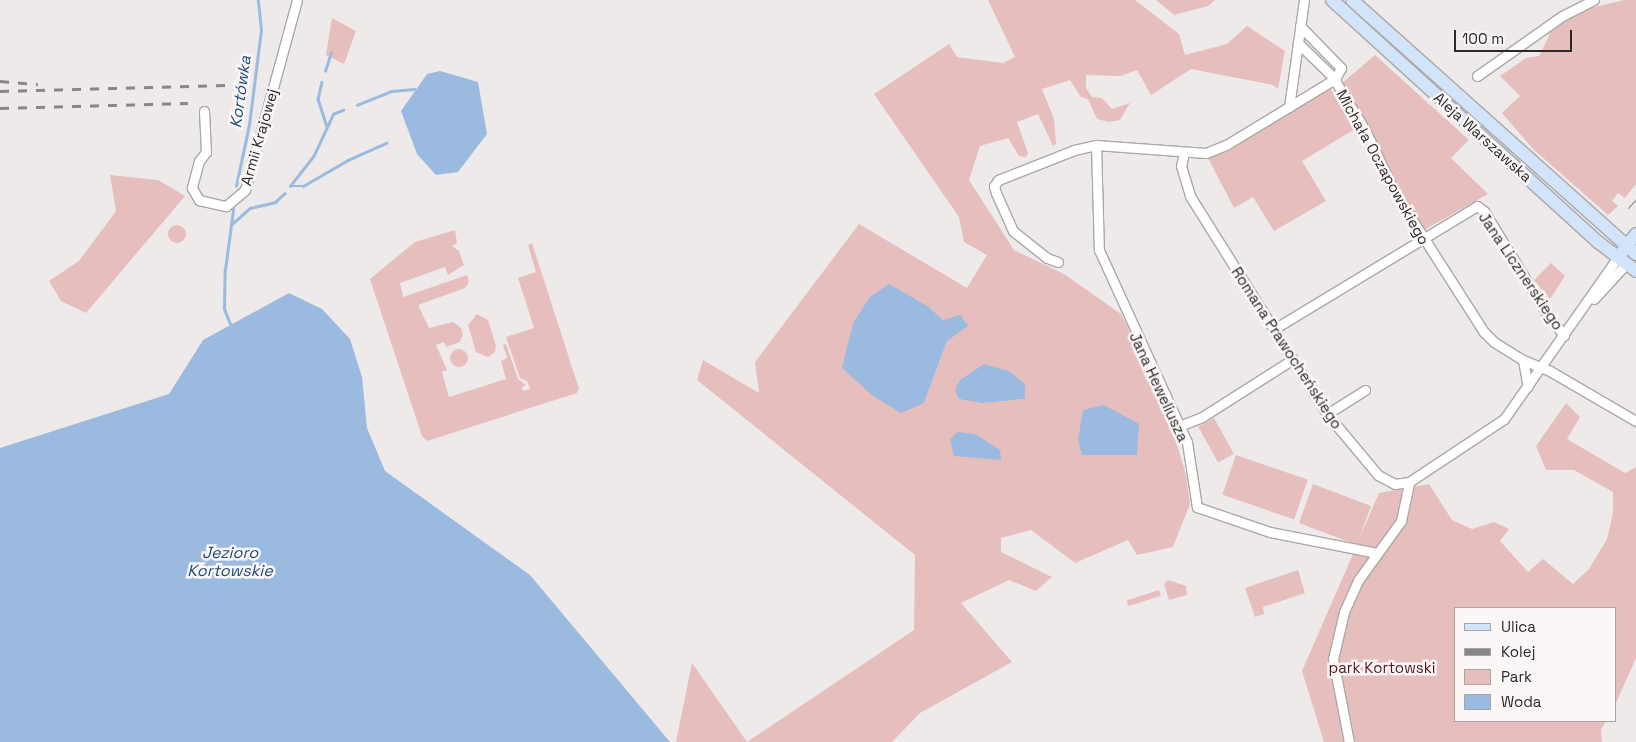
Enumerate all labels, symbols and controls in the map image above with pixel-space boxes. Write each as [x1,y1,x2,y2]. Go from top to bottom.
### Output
scale bar [1456,20,1574,52]
text: 100 m [1462,29,1504,48]
water label: Kortówka [226,55,256,129]
street label: Michała Oczapowskiego [1333,86,1433,248]
street label: Armii Krajowej [237,87,281,187]
street label: Aleja Warszawska [1430,88,1536,186]
street label: Jana Licznerskiego [1475,209,1567,333]
street label: Romana Prawocheńskiego [1228,264,1346,432]
street label: Jana Heweliusza [1126,329,1192,445]
water label: Jezioro Kortowskie [187,543,273,581]
legend [1454,607,1616,722]
text: Ulica [1501,617,1536,636]
text: Kolej [1501,642,1535,661]
park label: park Kortowski [1329,659,1435,677]
text: Park [1501,667,1532,686]
text: Woda [1501,692,1541,711]

